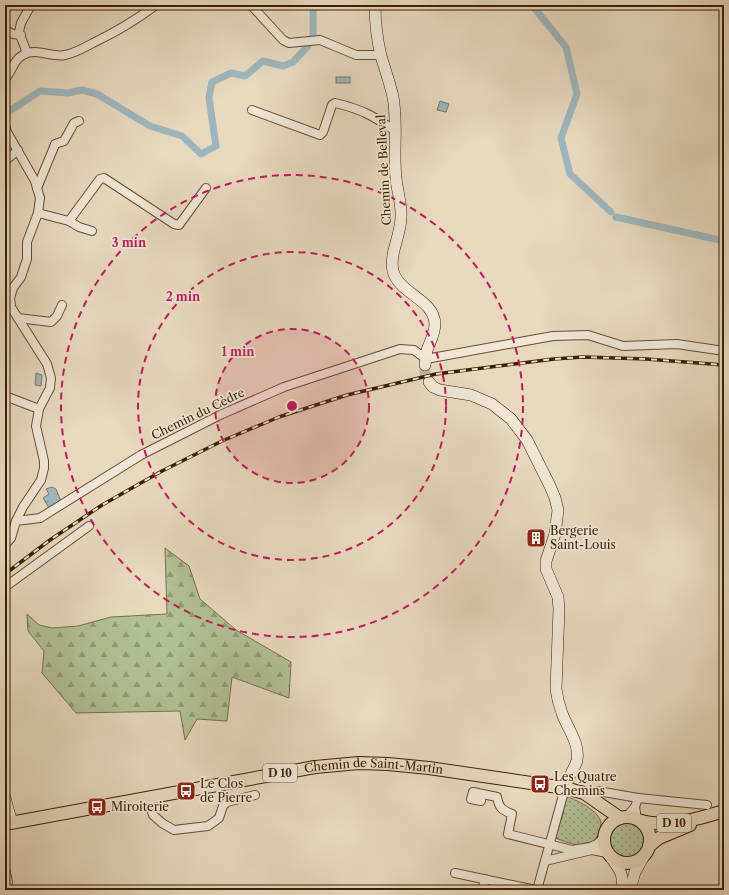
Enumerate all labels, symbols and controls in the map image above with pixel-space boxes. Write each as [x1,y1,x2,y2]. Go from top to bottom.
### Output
street label: Chemin de Belleval [373,114,394,226]
text: 3 min [112,235,147,250]
text: 2 min [166,289,201,304]
text: 1 min [222,344,255,359]
street label: Chemin du Cèdre [149,384,247,443]
centre of rings [285,399,299,413]
place label: Bergerie Saint-Louis [550,523,616,552]
building icon: Bergerie Saint-Louis [525,527,547,549]
street label: Chemin de Saint-Martin [303,755,445,777]
road number: D 10 [263,764,297,782]
place label: Les Quatre Chemins [554,769,617,798]
bus stop icon: Les Quatre Chemins [529,773,551,795]
place label: Le Clos de Pierre [200,776,252,805]
bus stop icon: Le Clos de Pierre [175,780,197,802]
bus stop icon: Miroiterie [86,796,108,818]
place label: Miroiterie [111,799,169,814]
road number: D 10 [657,814,691,832]

